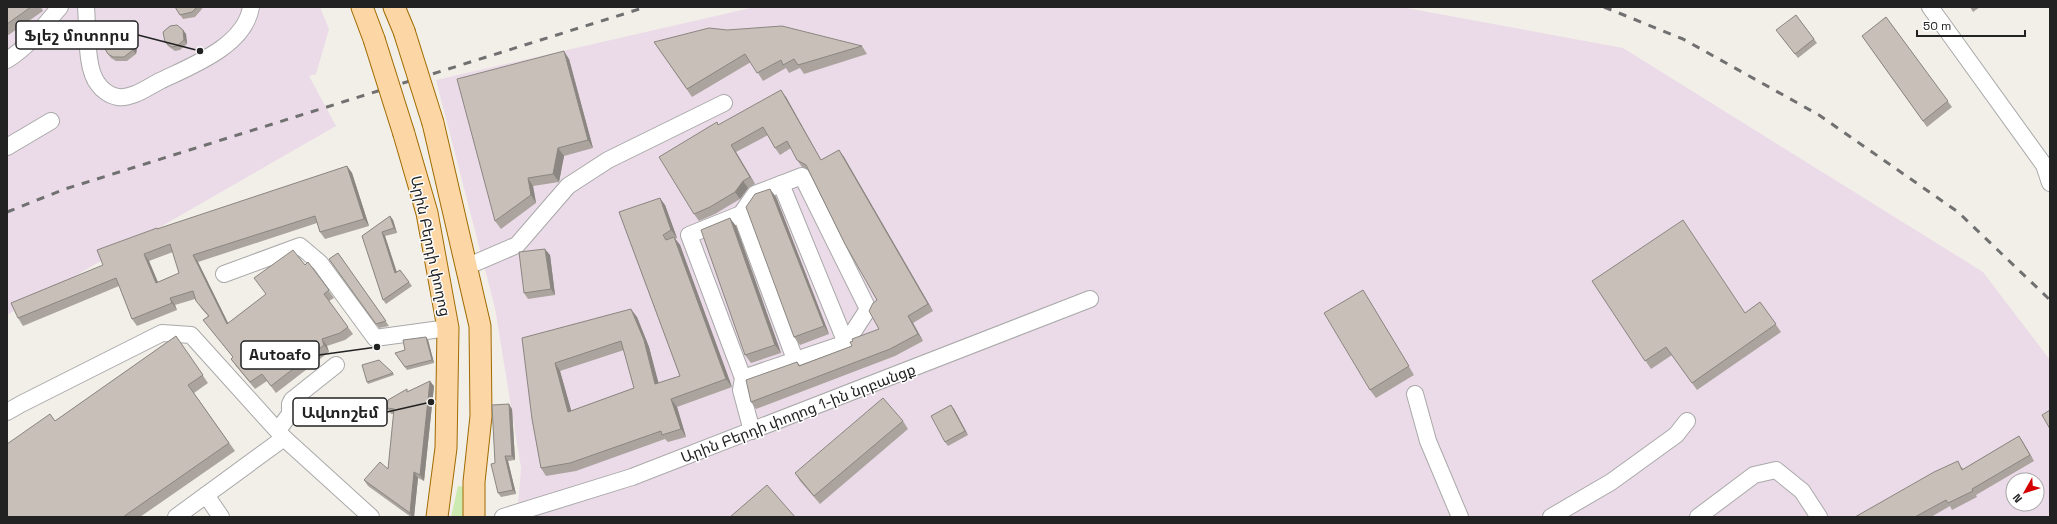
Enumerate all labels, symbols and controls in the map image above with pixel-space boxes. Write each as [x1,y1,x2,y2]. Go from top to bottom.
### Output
scale bar [1917,12,2025,38]
text: 50 m [1923,18,1951,34]
callout: Ֆլեշ մոտորս [16,21,138,49]
text: Ֆլեշ մոտորս [24,25,130,46]
street label: Արին Բերդի փողոց [407,174,455,318]
callout: Autoafo [241,341,319,369]
text: Autoafo [249,344,311,365]
street label: Արին Բերդի փողոց 1-ին նրբանցք [678,359,918,467]
callout: Ավտոշեմ [293,398,387,426]
text: Ավտոշեմ [301,402,379,423]
north arrow [2005,472,2045,512]
text: N [2009,491,2025,506]

